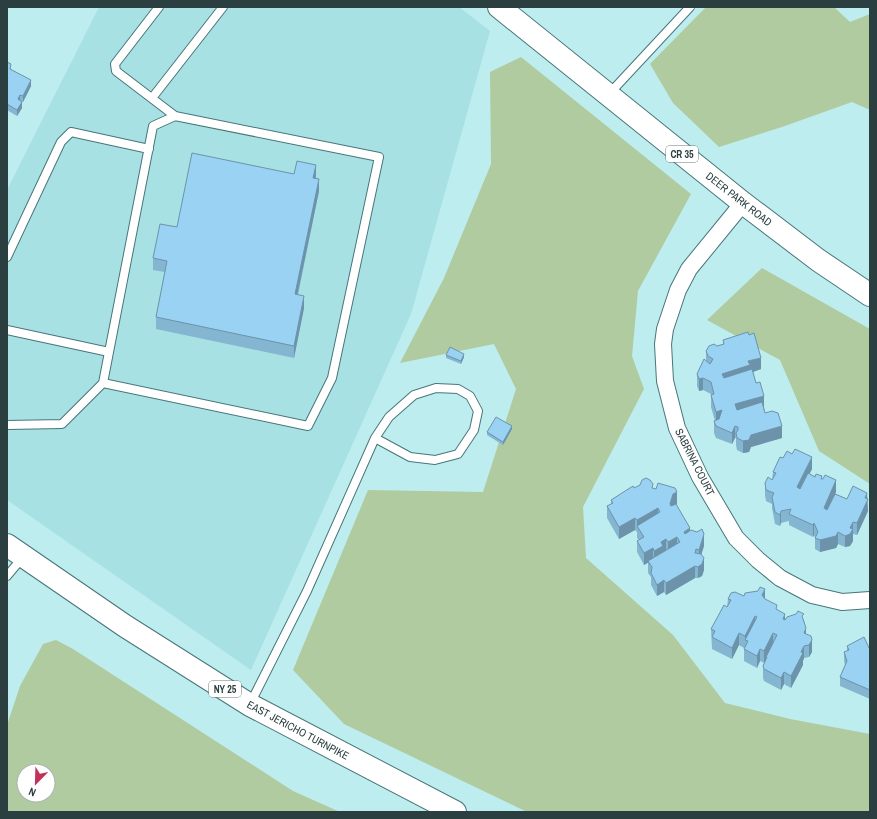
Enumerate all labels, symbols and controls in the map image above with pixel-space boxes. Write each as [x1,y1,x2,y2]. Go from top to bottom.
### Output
road number: CR 35 [666,146,698,162]
street label: DEER PARK ROAD [703,169,775,229]
street label: SABRINA COURT [672,426,718,498]
road number: NY 25 [209,681,241,697]
street label: EAST JERICHO TURNPIKE [245,697,351,763]
north arrow [16,763,56,803]
text: N [26,784,38,800]

